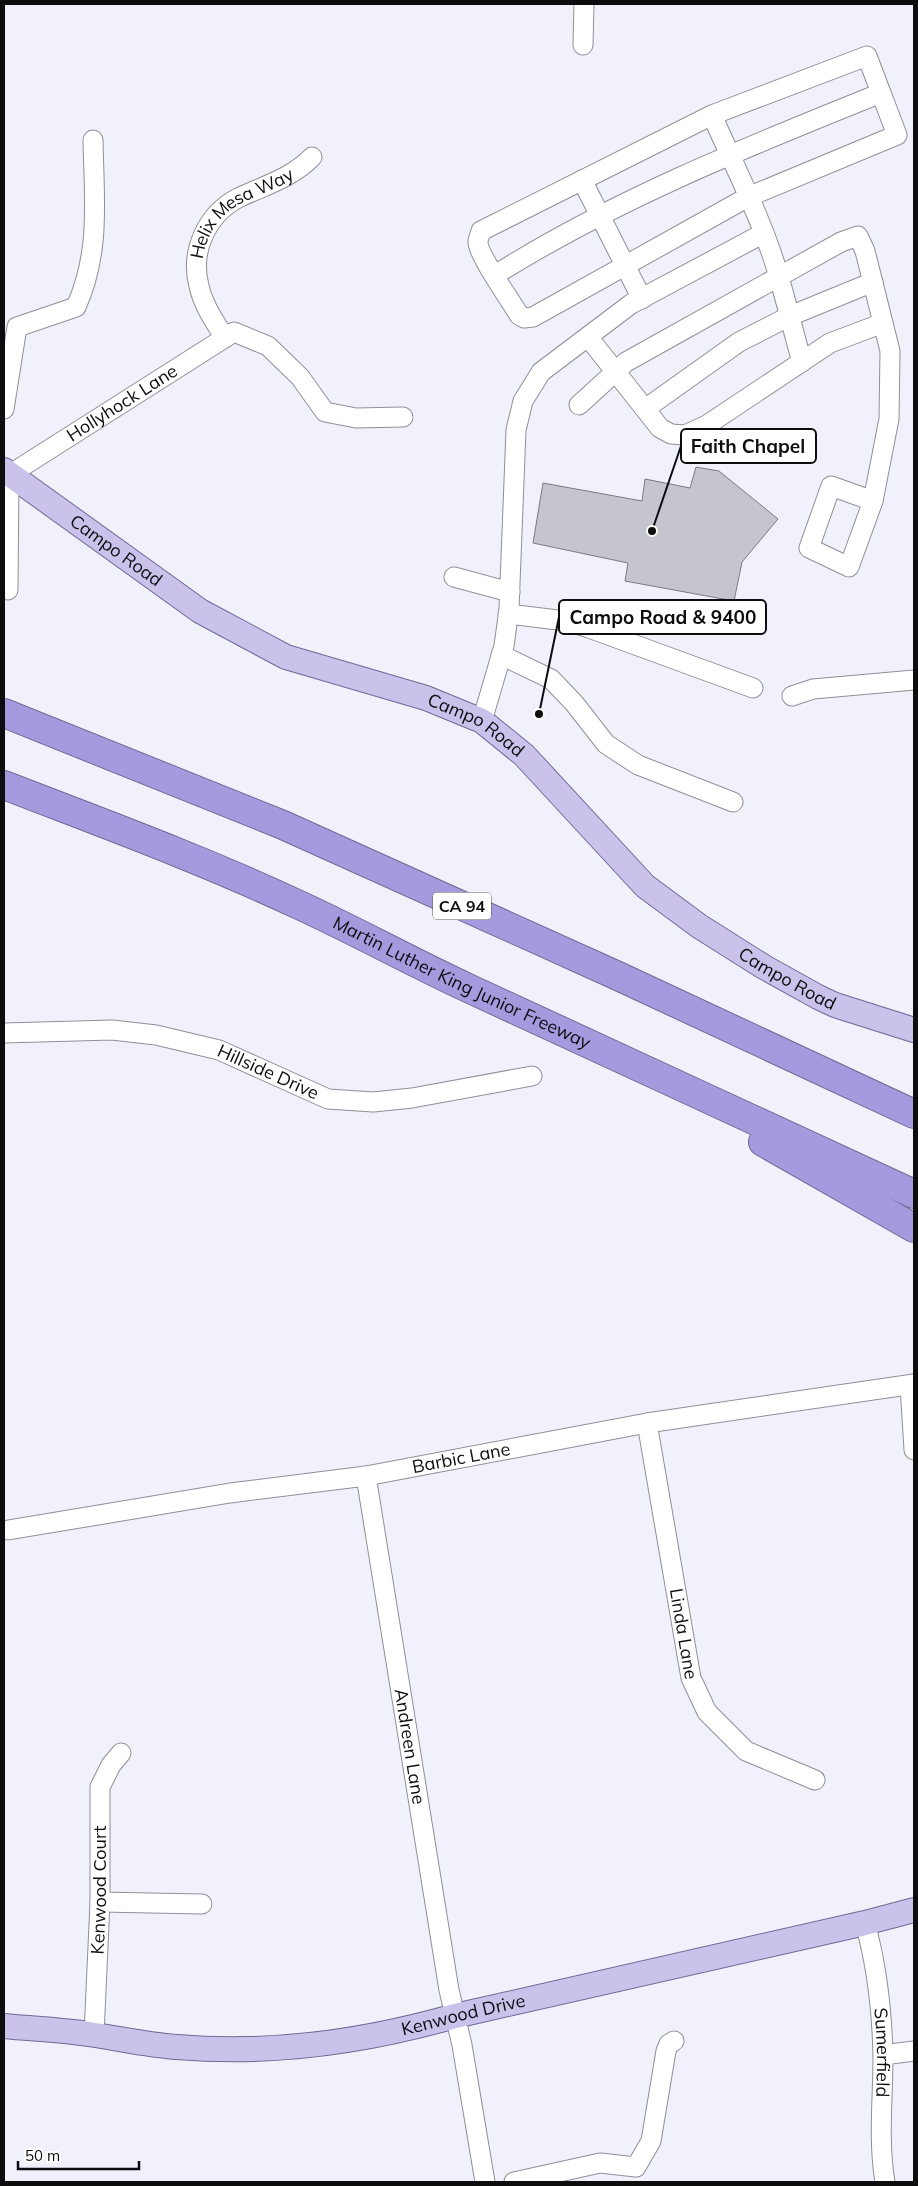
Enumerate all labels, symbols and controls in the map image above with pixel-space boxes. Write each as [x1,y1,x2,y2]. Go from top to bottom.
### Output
street label: Helix Mesa Way [185,162,298,261]
street label: Hollyhock Lane [62,359,182,446]
callout: Faith Chapel [681,429,816,463]
text: Faith Chapel [691,434,805,458]
street label: Campo Road [66,509,167,591]
callout: Campo Road & 9400 [559,600,766,634]
text: Campo Road & 9400 [570,605,756,629]
street label: Campo Road [424,688,529,762]
road number: CA 94 [433,892,491,919]
street label: Martin Luther King Junior Freeway [329,911,595,1054]
street label: Campo Road [734,942,840,1015]
street label: Hillside Drive [214,1039,323,1104]
street label: Barbic Lane [410,1437,512,1478]
street label: Linda Lane [665,1587,703,1681]
street label: Andreen Lane [390,1687,431,1806]
street label: Kenwood Court [86,1826,111,1955]
street label: Kenwood Drive [399,1988,527,2040]
street label: Sumerfield [869,2007,895,2098]
scale bar [18,2138,139,2170]
text: 50 m [25,2146,60,2165]

